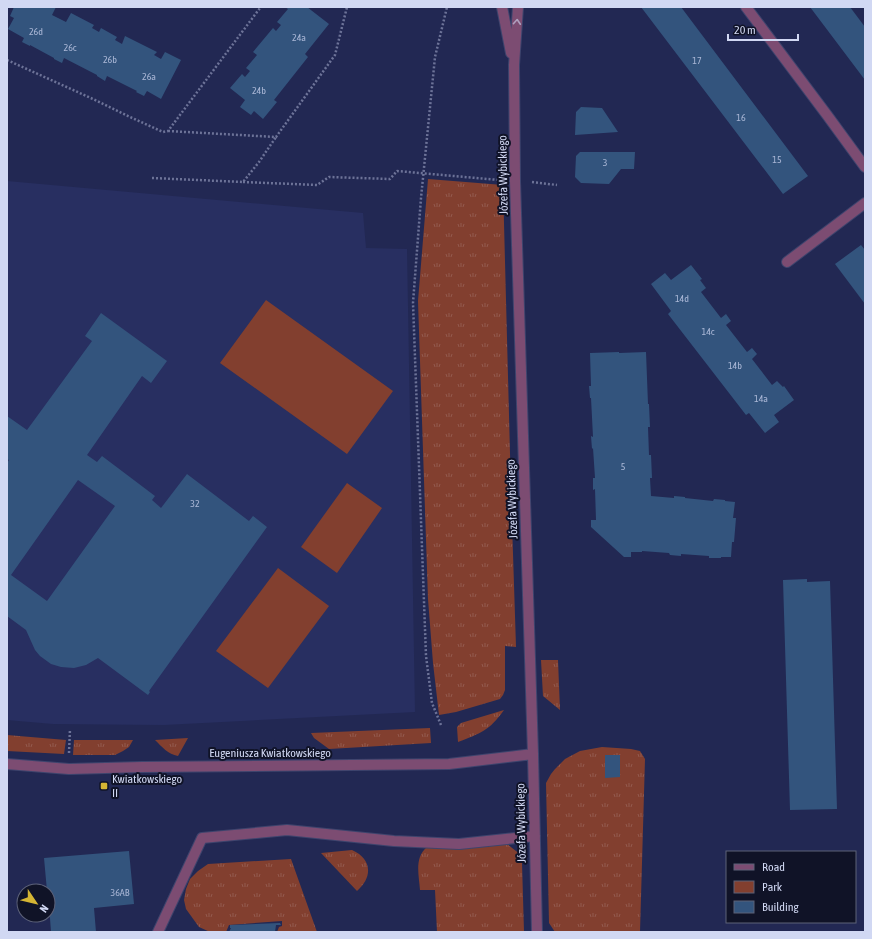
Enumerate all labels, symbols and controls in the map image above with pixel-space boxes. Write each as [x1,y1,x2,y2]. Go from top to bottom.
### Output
scale bar [728,16,798,42]
one-way arrow [513,19,522,25]
text: 20 m [734,23,756,37]
house number: 26d [29,26,43,37]
house number: 24a [292,32,306,43]
house number: 26c [63,42,77,53]
house number: 26b [103,54,117,65]
house number: 17 [692,55,702,66]
house number: 26a [142,71,156,82]
house number: 24b [252,85,266,96]
house number: 16 [736,112,746,123]
street label: Józefa Wybickiego [495,135,511,215]
house number: 15 [772,154,782,165]
house number: 3 [603,157,608,168]
house number: 14d [675,293,689,304]
house number: 14c [701,326,715,337]
house number: 14b [728,360,742,371]
house number: 14a [754,393,768,404]
street label: Józefa Wybickiego [504,459,520,539]
house number: 5 [621,461,626,472]
house number: 32 [190,498,200,509]
street label: Eugeniusza Kwiatkowskiego [209,746,331,760]
place label: Kwiatkowskiego II [112,772,182,800]
marker: Kwiatkowskiego II [99,781,109,791]
street label: Józefa Wybickiego [513,783,529,863]
legend [726,851,856,923]
text: Road [762,860,785,874]
text: Park [762,880,783,894]
north arrow [16,883,56,923]
house number: 36AB [110,887,130,898]
text: Building [762,900,800,914]
text: N [37,903,51,915]

